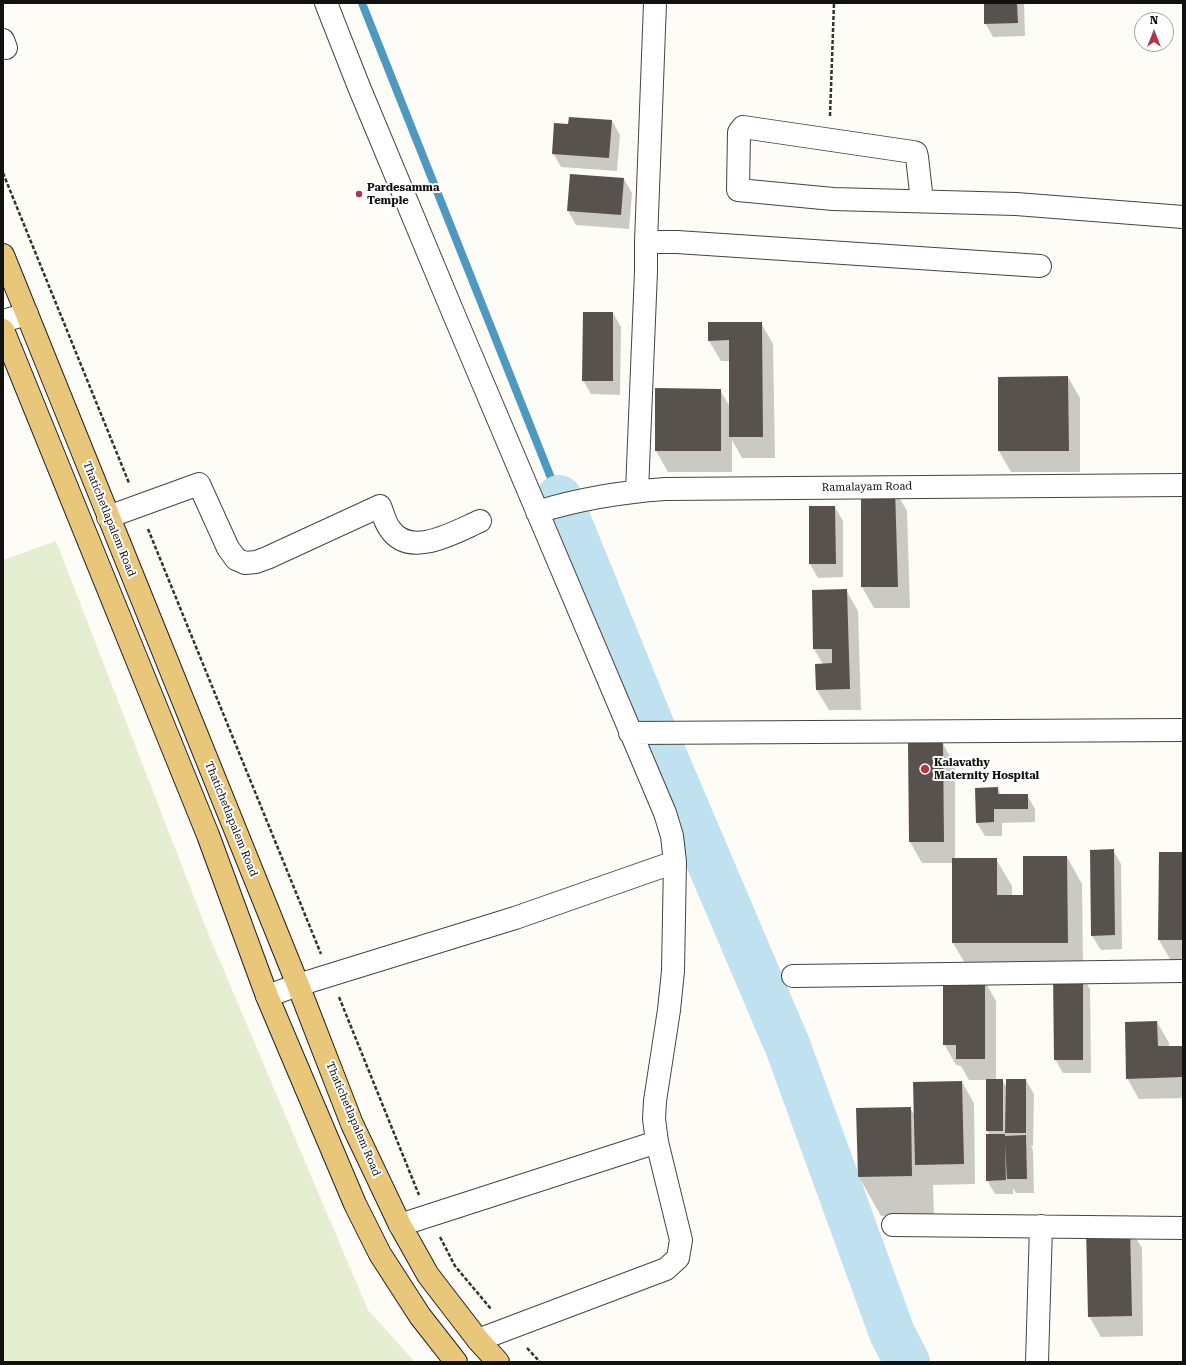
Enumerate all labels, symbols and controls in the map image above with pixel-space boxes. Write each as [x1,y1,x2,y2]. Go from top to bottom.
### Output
north arrow [1134,12,1174,52]
text: N [1150,14,1158,27]
place label: Pardesamma Temple [367,181,439,207]
marker: Pardesamma Temple [354,189,364,199]
street label: Thatichetlapalem Road [80,459,138,579]
street label: Ramalayam Road [822,480,912,494]
place label: Kalavathy Maternity Hospital [934,756,1039,782]
street label: Thatichetlapalem Road [202,759,260,879]
marker: Kalavathy Maternity Hospital [919,763,931,775]
street label: Thatichetlapalem Road [323,1060,383,1178]

